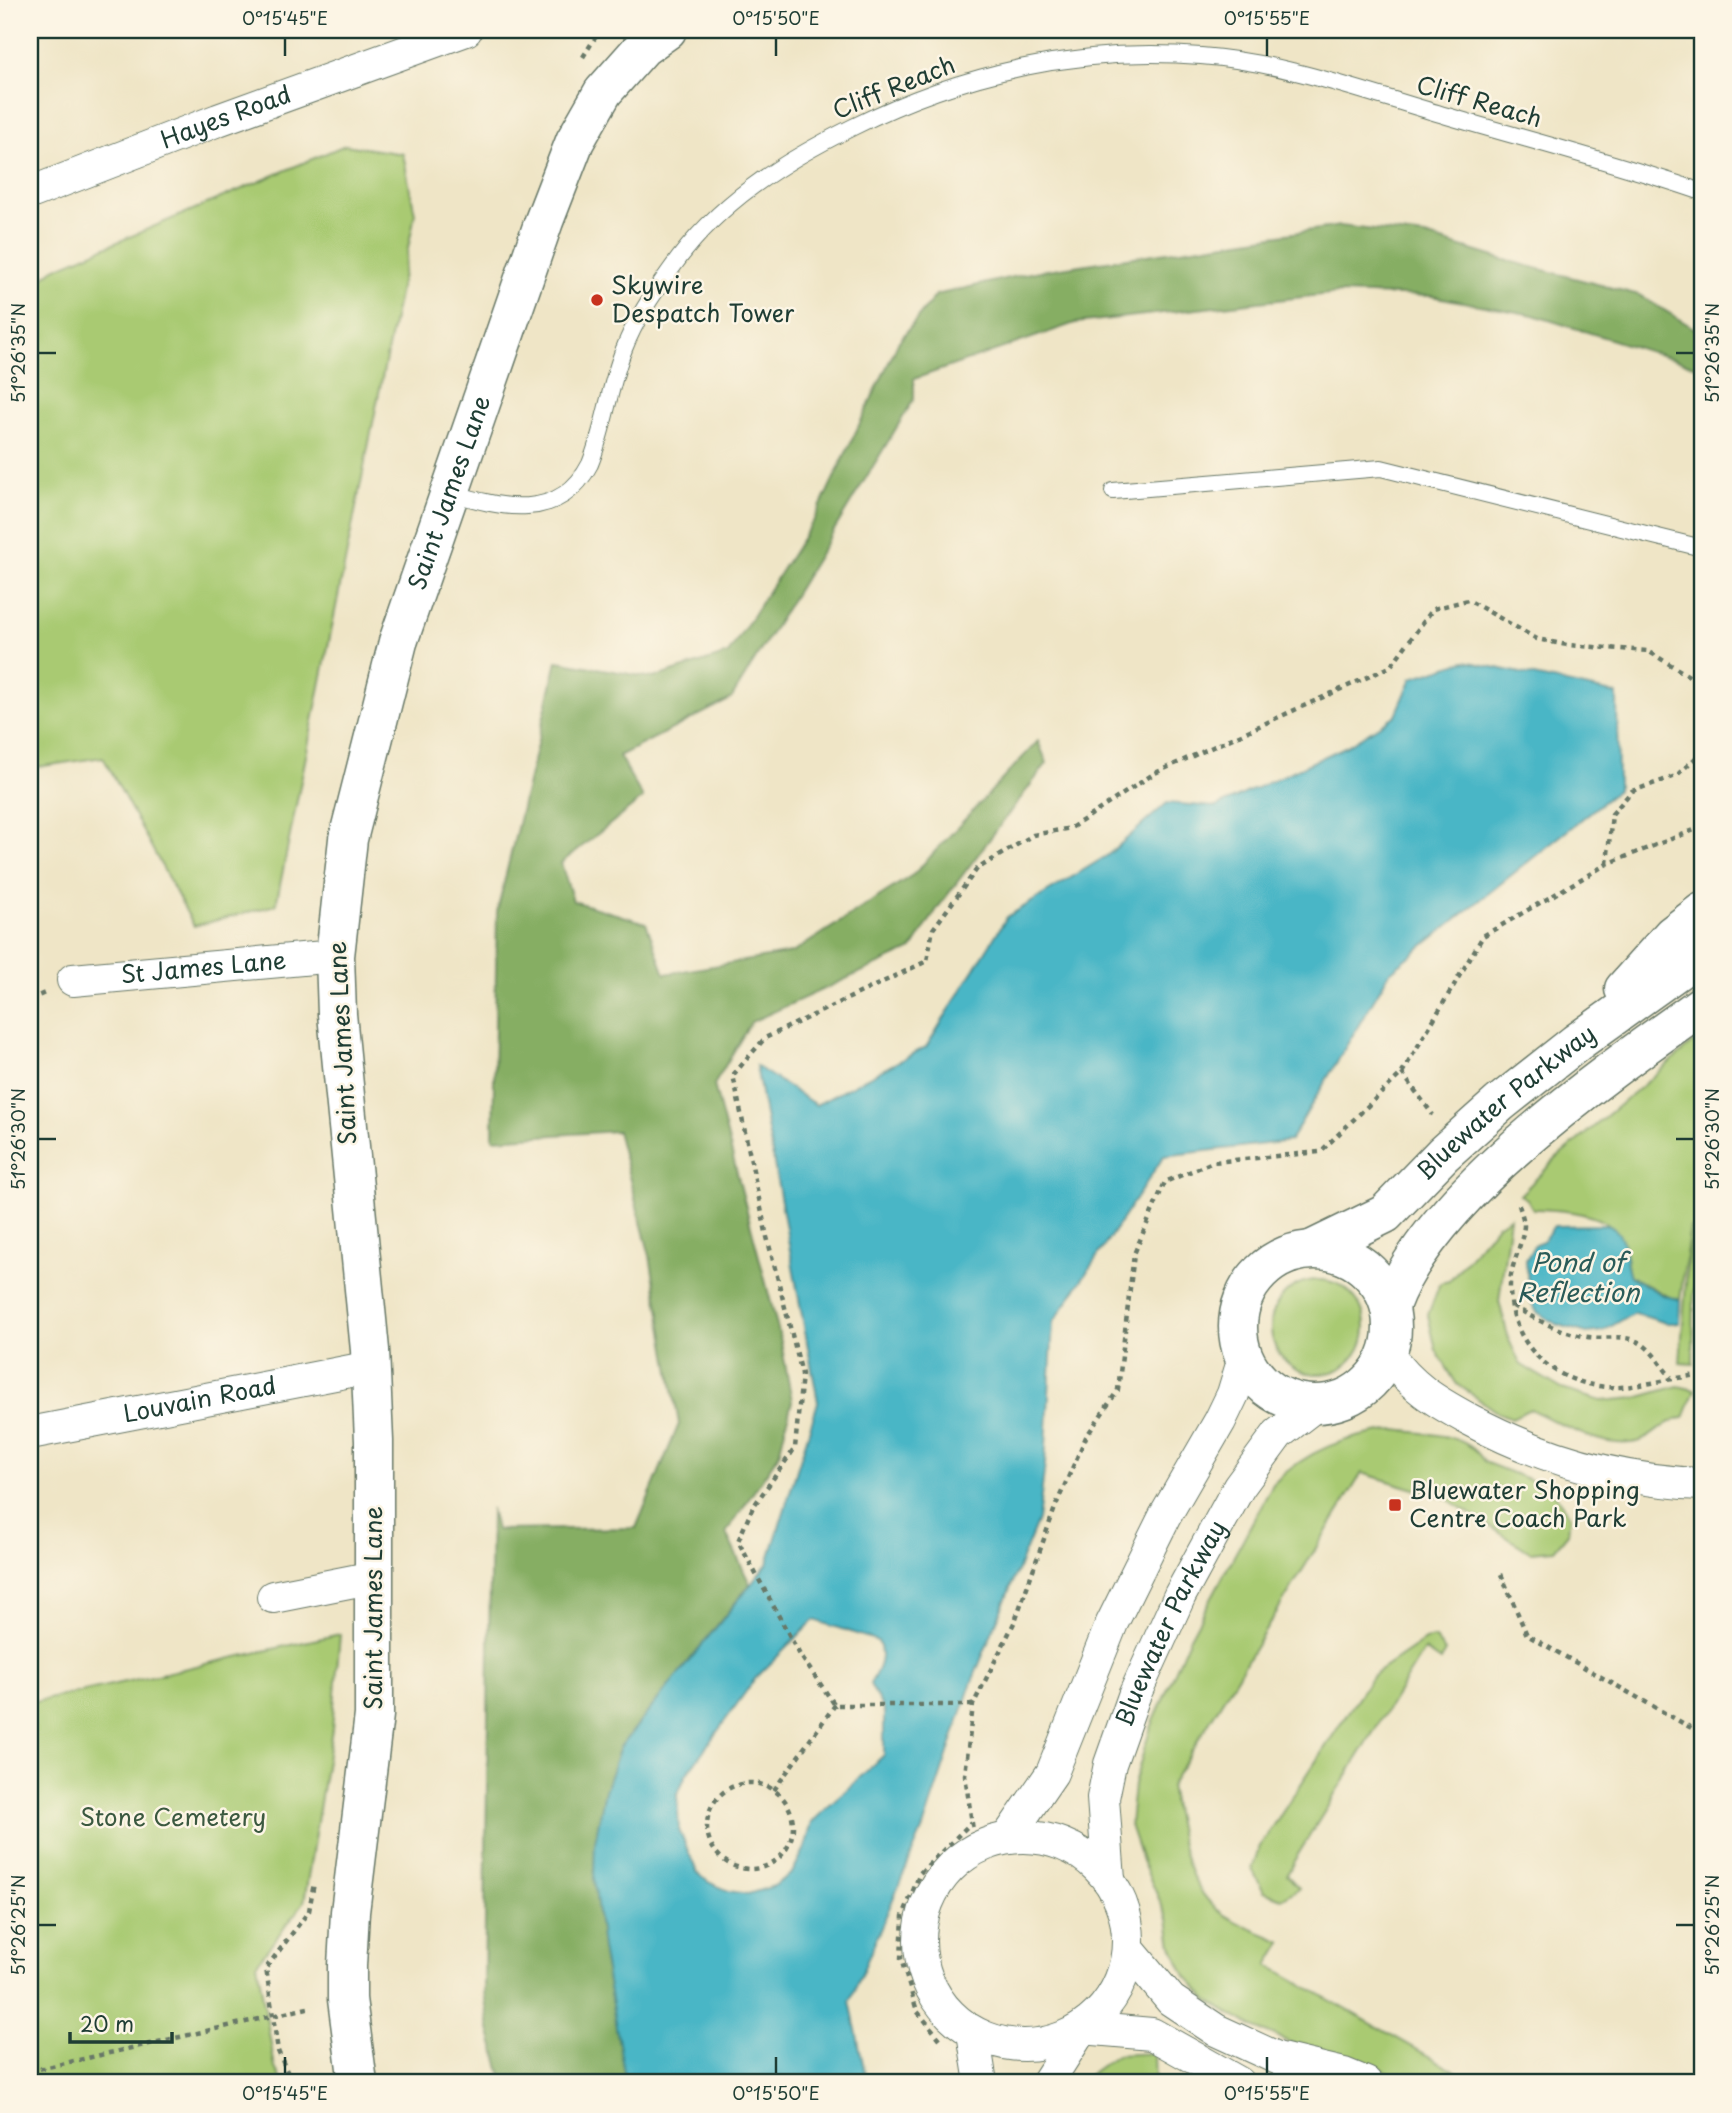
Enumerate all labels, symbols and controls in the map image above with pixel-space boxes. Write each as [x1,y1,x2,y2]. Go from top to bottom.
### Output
text: 0°15'45"E [242,4,328,31]
text: 0°15'50"E [732,4,820,31]
text: 0°15'55"E [1224,4,1310,31]
street label: Cliff Reach [827,45,960,127]
street label: Cliff Reach [1413,65,1547,135]
street label: Hayes Road [155,75,296,157]
place label: Skywire Despatch Tower [611,266,795,330]
marker: Skywire Despatch Tower [589,292,605,308]
text: 51°26'35"N [4,303,31,403]
text: 51°26'35"N [1698,303,1725,403]
street label: Saint James Lane [397,390,498,594]
street label: Saint James Lane [318,940,364,1146]
street label: St James Lane [119,941,288,992]
street label: Bluewater Parkway [1407,1015,1602,1188]
text: 51°26'30"N [4,1088,31,1190]
text: 51°26'30"N [1698,1088,1725,1190]
water label: Pond of Reflection [1517,1242,1641,1311]
street label: Louvain Road [120,1366,279,1431]
place label: Bluewater Shopping Centre Coach Park [1409,1471,1640,1535]
marker: Bluewater Shopping Centre Coach Park [1387,1497,1403,1513]
street label: Saint James Lane [354,1506,390,1710]
street label: Bluewater Parkway [1105,1513,1234,1731]
park label: Stone Cemetery [80,1798,266,1834]
text: 51°26'25"N [4,1874,31,1976]
text: 51°26'25"N [1698,1874,1725,1976]
scale bar [70,2001,172,2045]
text: 20 m [80,2007,134,2039]
text: 0°15'45"E [242,2079,328,2106]
text: 0°15'50"E [732,2079,820,2106]
text: 0°15'55"E [1224,2079,1310,2106]

